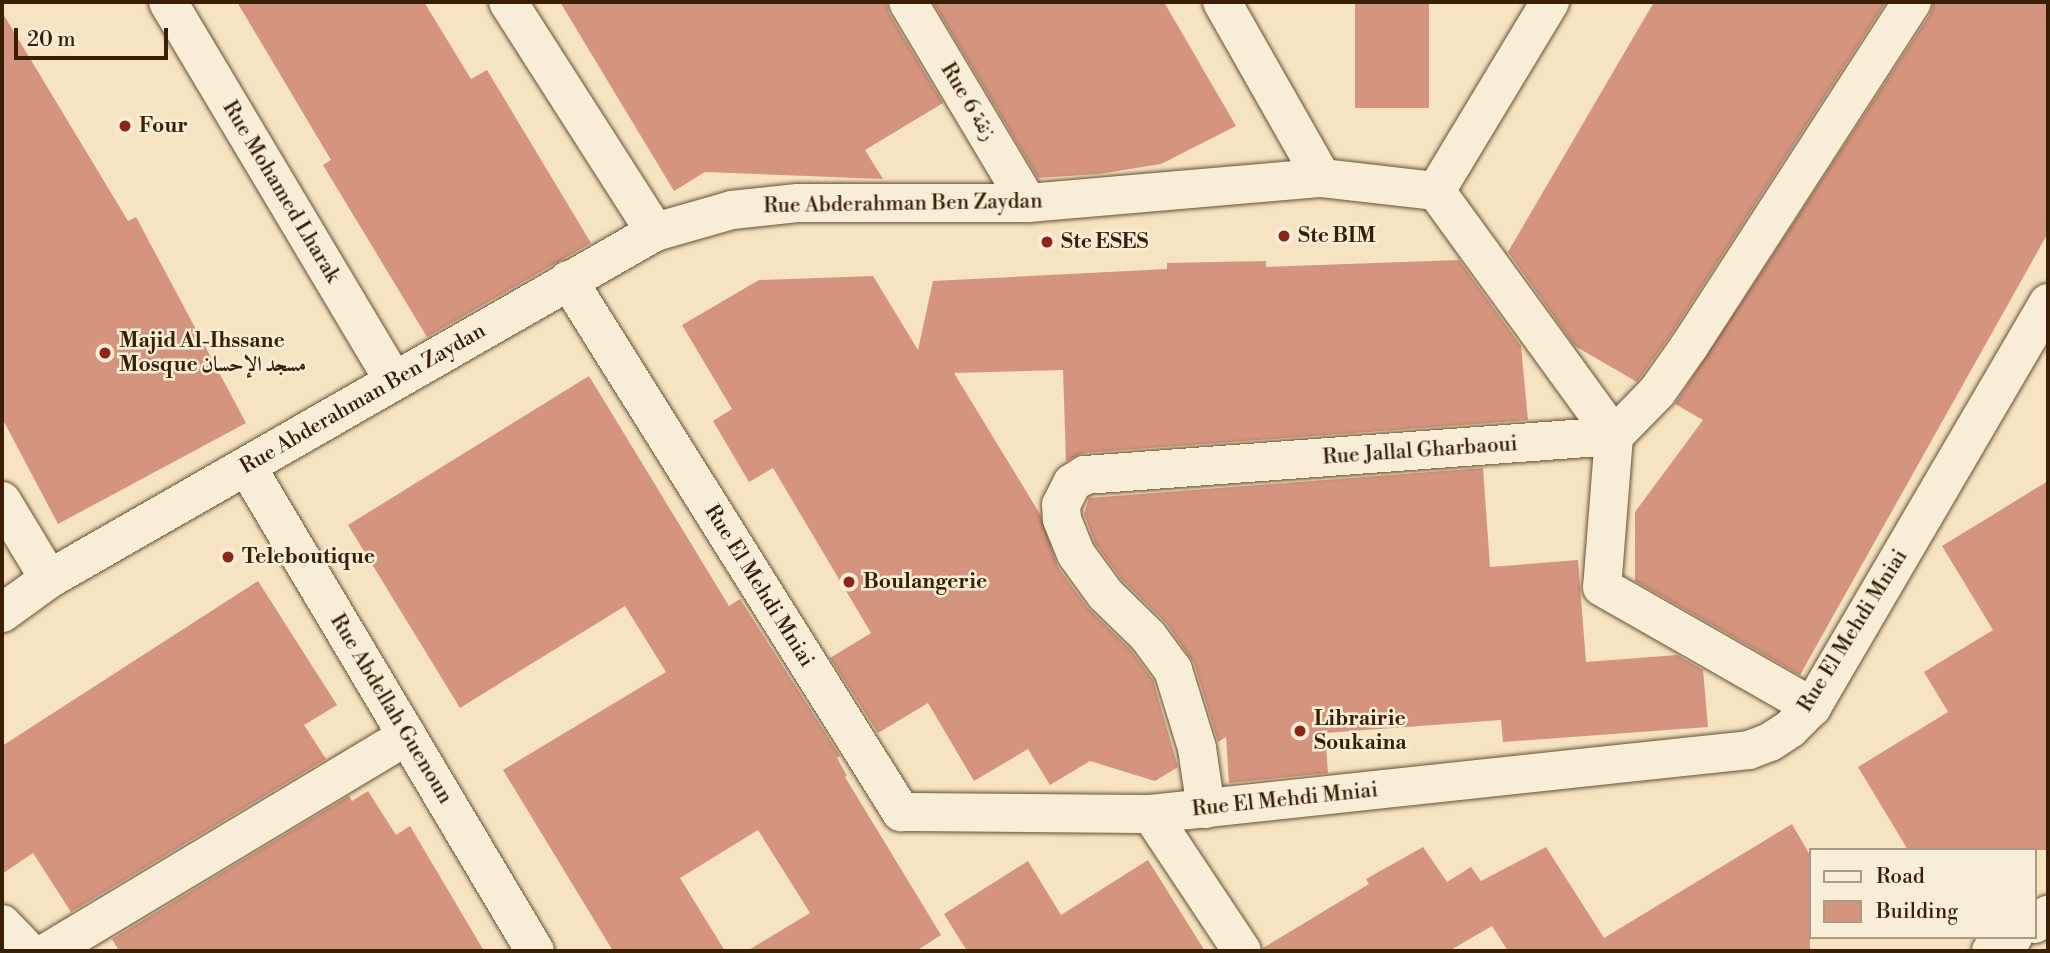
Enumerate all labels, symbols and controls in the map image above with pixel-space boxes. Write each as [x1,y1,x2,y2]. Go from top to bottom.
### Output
scale bar [18,14,172,58]
text: 20 m [27,27,76,53]
street label: Rue 6 زنقة [935,58,1001,146]
street label: Rue Mohamed Lharak [217,96,345,288]
place label: Four [139,113,188,139]
marker: Four [117,118,133,134]
street label: Rue Abderahman Ben Zaydan [763,189,1043,219]
place label: Ste BIM [1298,223,1376,249]
marker: Ste BIM [1276,228,1292,244]
place label: Ste ESES [1061,229,1148,255]
marker: Ste ESES [1039,234,1055,250]
street label: Rue Abderahman Ben Zaydan [236,318,490,480]
place label: Majid Al-Ihssane Mosque مسجد الإحسان [119,328,306,378]
marker: Majid Al-Ihssane Mosque مسجد الإحسان [97,345,113,361]
street label: Rue Jallal Gharbaoui [1322,432,1518,470]
street label: Rue El Mehdi Mniai [699,500,819,672]
place label: Teleboutique [242,544,375,570]
street label: Rue El Mehdi Mniai [1793,545,1913,717]
marker: Teleboutique [220,549,236,565]
place label: Boulangerie [863,569,987,595]
marker: Boulangerie [841,574,857,590]
street label: Rue Abdellah Guenoun [324,610,458,808]
place label: Librairie Soukaina [1314,706,1407,756]
marker: Librairie Soukaina [1292,723,1308,739]
street label: Rue El Mehdi Mniai [1191,778,1379,822]
legend [1808,848,2036,939]
text: Road [1876,864,1925,890]
text: Building [1876,899,1958,925]

